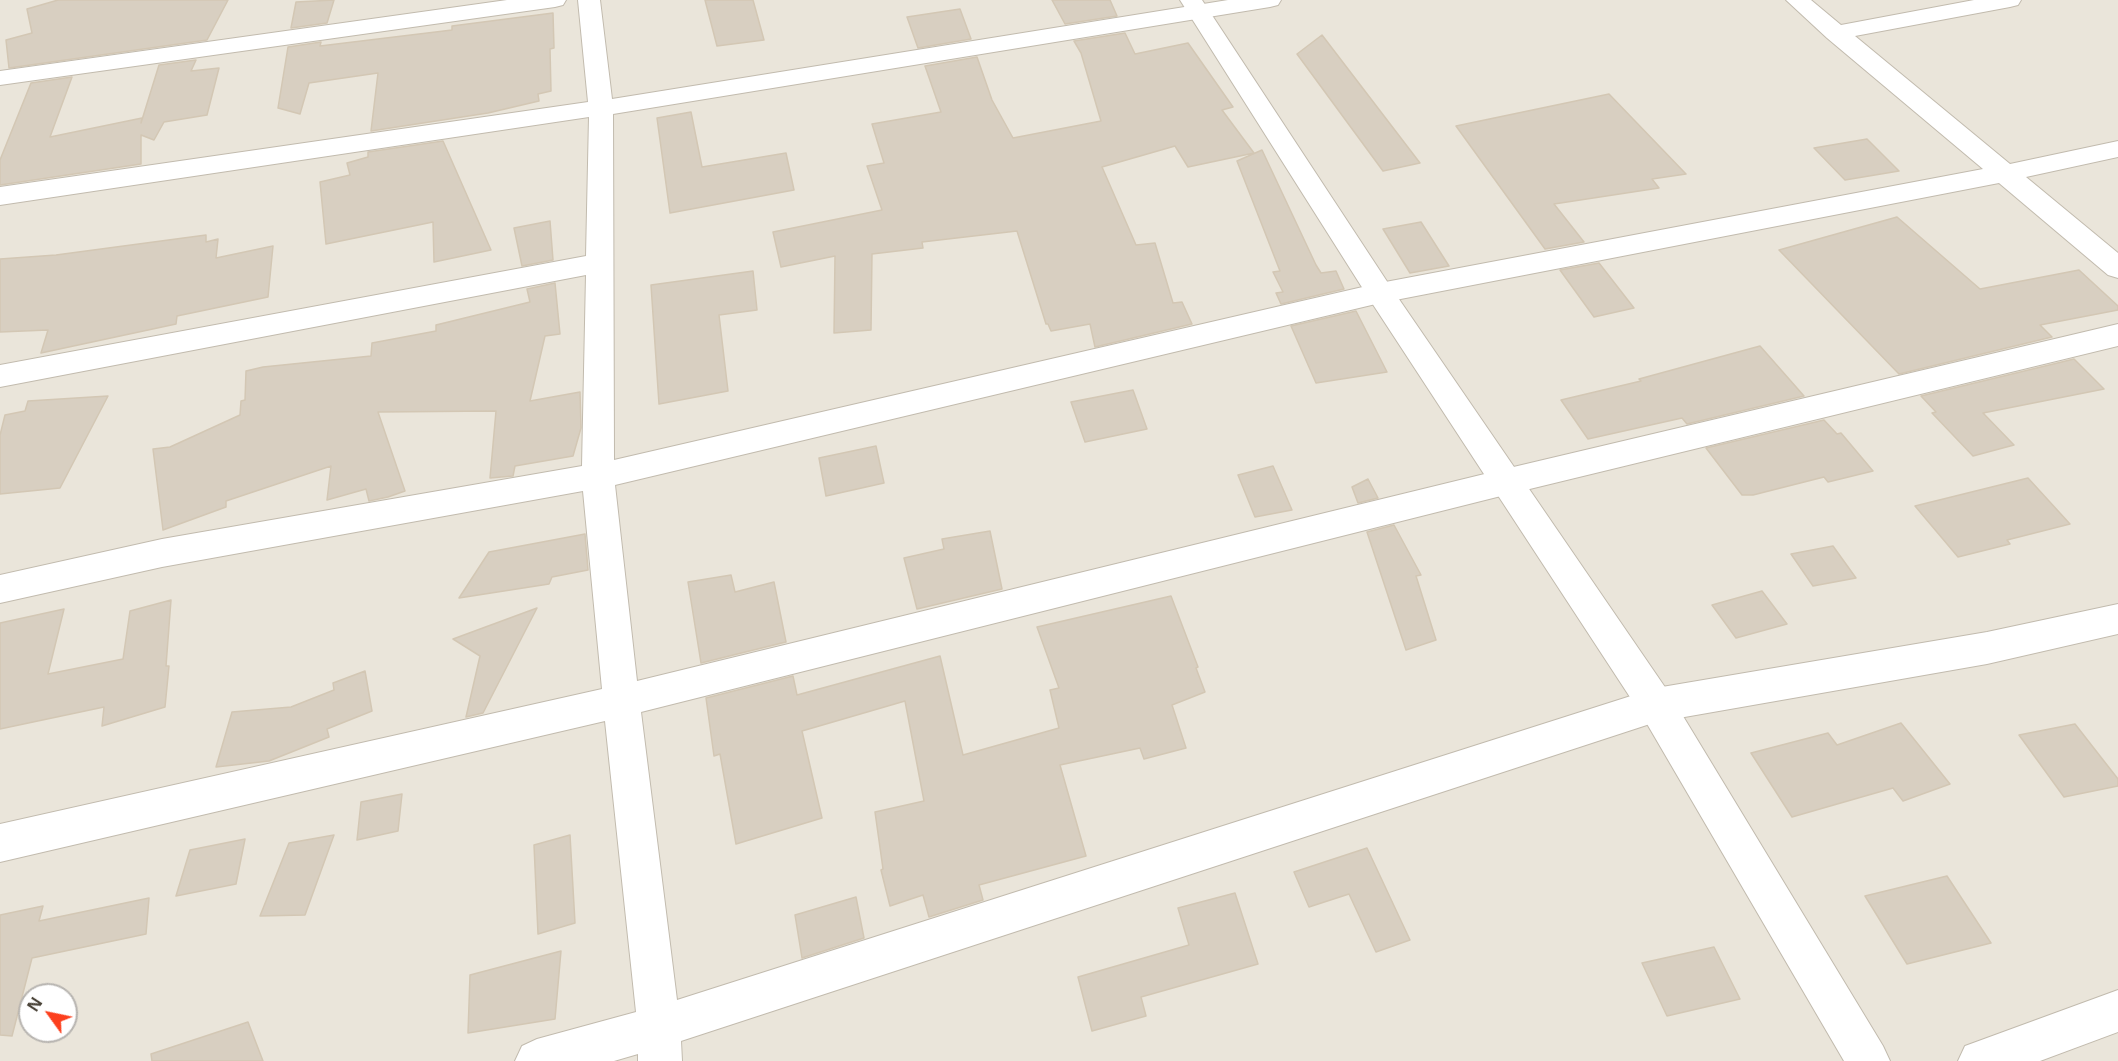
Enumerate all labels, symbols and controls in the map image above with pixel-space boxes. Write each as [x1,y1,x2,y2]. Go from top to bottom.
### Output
north arrow [18,983,78,1043]
text: N [22,993,47,1016]

